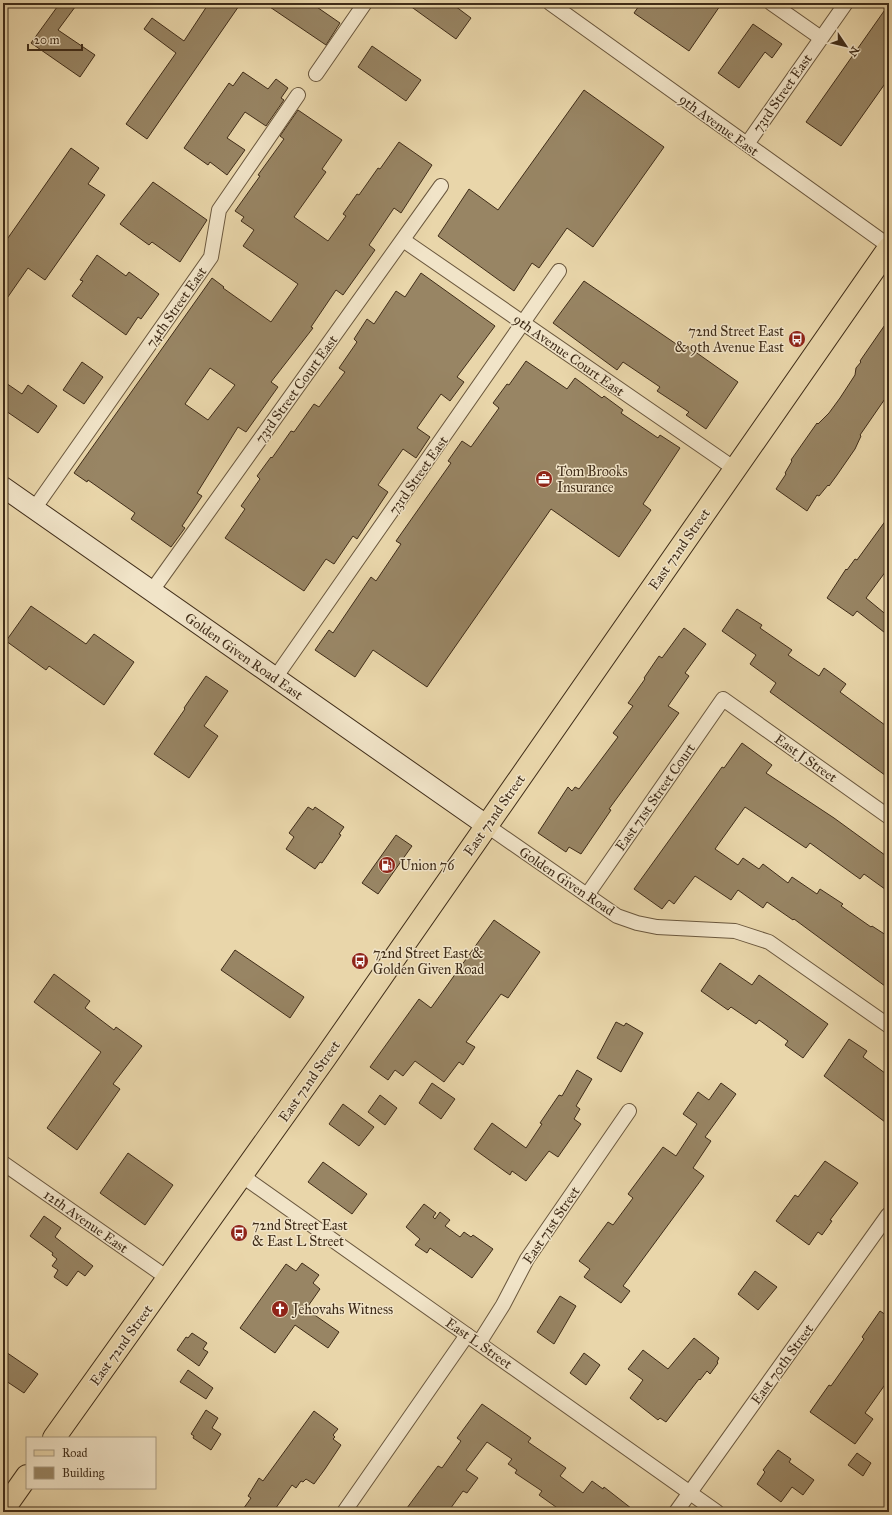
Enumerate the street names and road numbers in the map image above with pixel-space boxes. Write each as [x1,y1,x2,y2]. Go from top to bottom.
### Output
street label: 73rd Street East [749,51,816,136]
street label: 9th Avenue East [676,91,762,160]
street label: 74th Street East [142,264,210,351]
street label: 9th Avenue Court East [510,311,628,400]
street label: 73rd Street Court East [251,332,341,447]
street label: 73rd Street East [385,433,452,518]
street label: East 72nd Street [645,505,714,593]
street label: Golden Given Road East [181,609,306,704]
street label: East J Street [771,731,840,787]
street label: East 71st Street Court [612,740,699,854]
street label: East 72nd Street [460,771,529,859]
street label: Golden Given Road [516,843,618,920]
street label: East 72nd Street [275,1037,344,1125]
street label: East 71st Street [519,1183,584,1267]
street label: 12th Avenue East [40,1186,131,1257]
street label: East 72nd Street [86,1302,156,1389]
street label: East L Street [442,1314,515,1373]
street label: East 70th Street [748,1321,817,1408]

